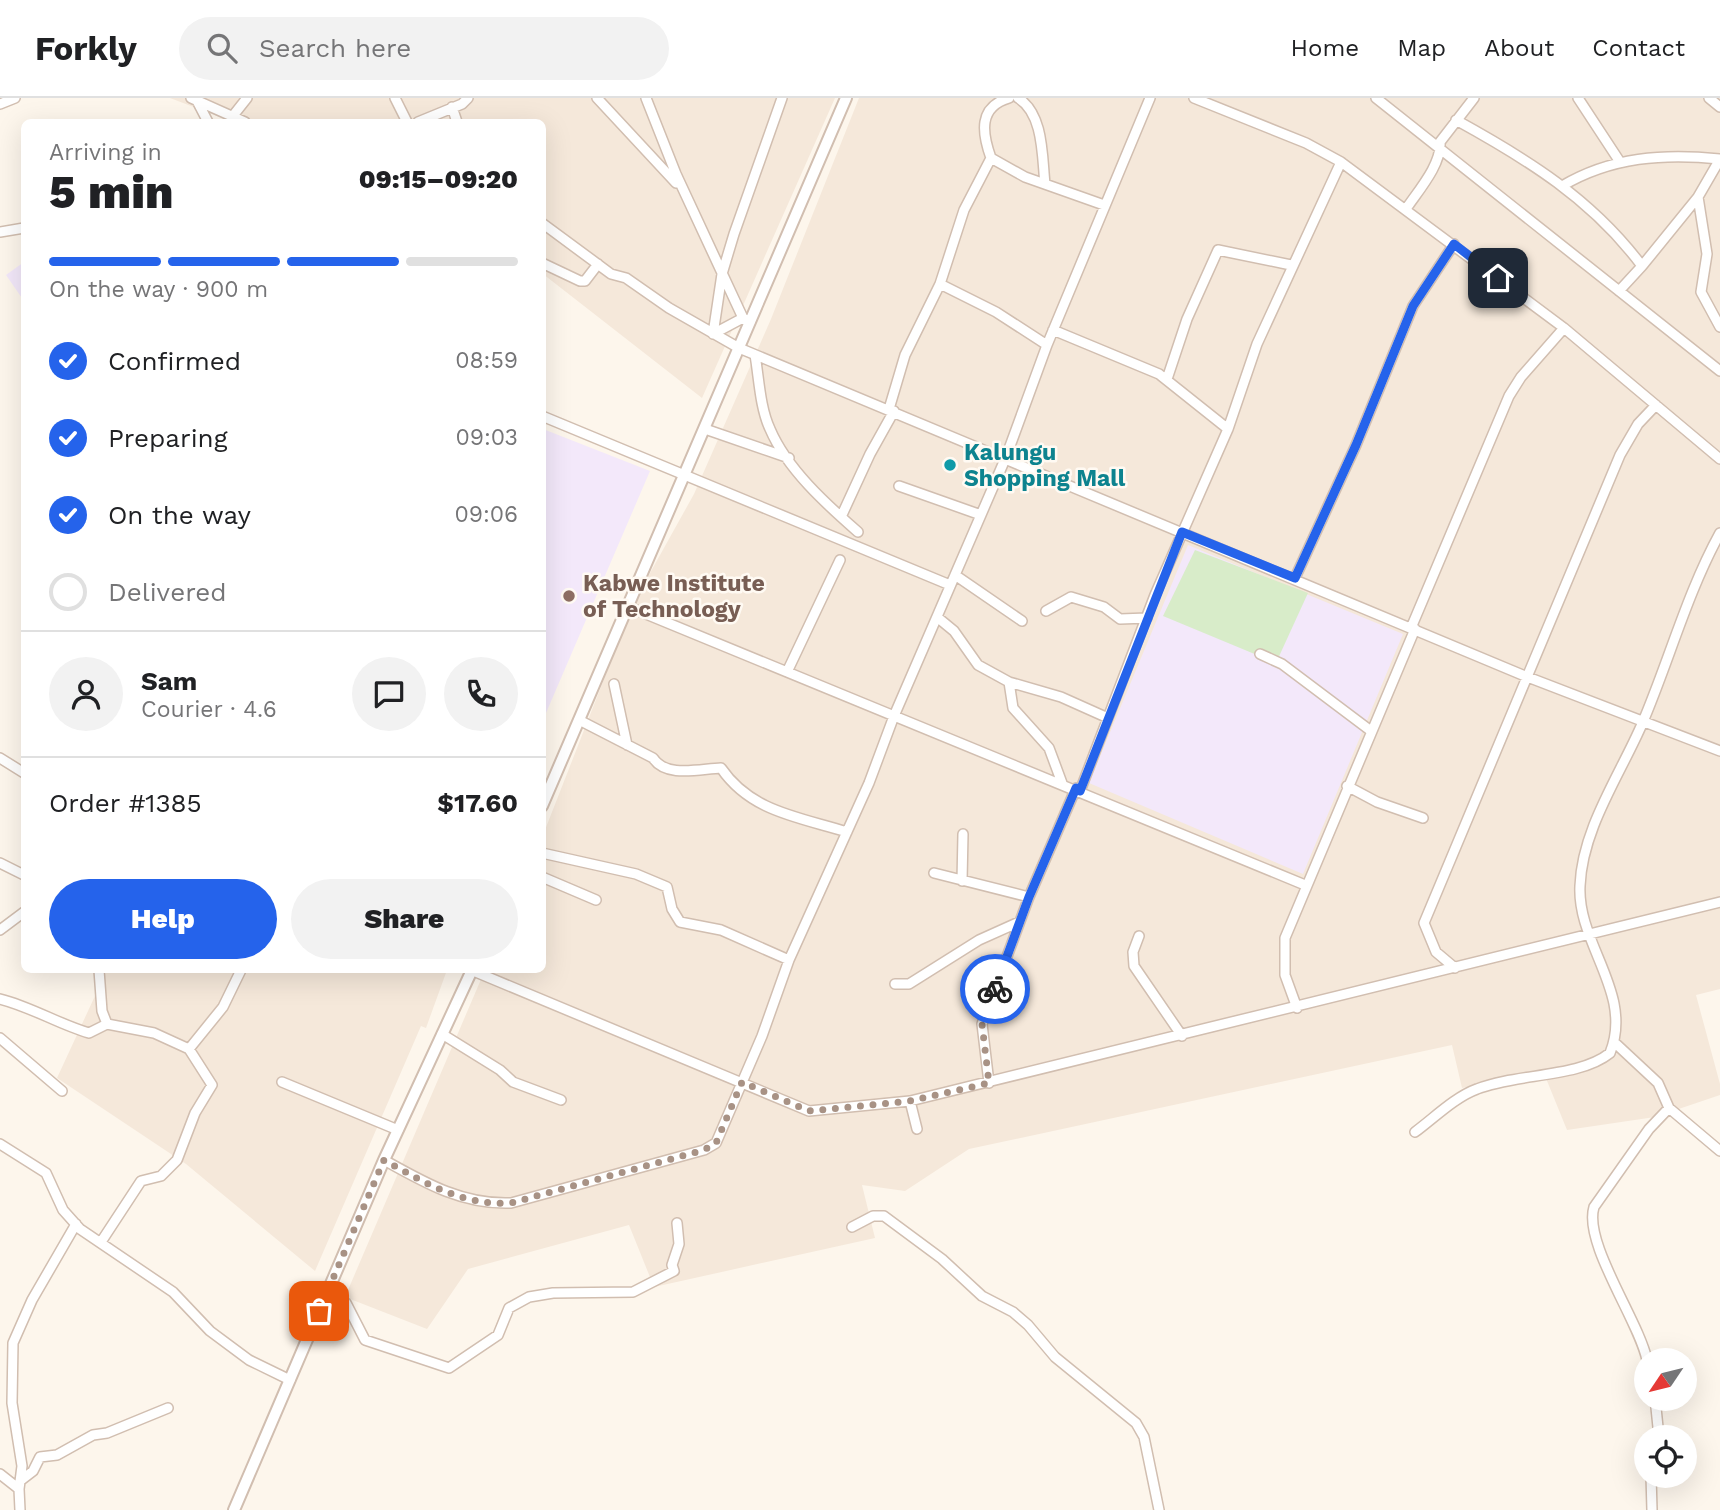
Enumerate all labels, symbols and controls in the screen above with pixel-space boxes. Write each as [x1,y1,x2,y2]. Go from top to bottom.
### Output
search box [179,17,669,80]
text: Forkly [35,29,137,68]
icon: search [203,29,241,67]
text: Search here [259,33,411,63]
text: Home [1291,34,1359,62]
text: Map [1397,34,1446,62]
text: About [1484,34,1554,62]
text: Contact [1592,34,1685,62]
text: Arriving in [49,139,162,166]
text: 09:15–09:20 [359,164,518,194]
text: 5 min [49,165,174,219]
pin [1468,248,1528,308]
icon: home [1479,259,1517,297]
text: On the way · 900 m [49,276,268,303]
icon: check [49,342,87,380]
text: Confirmed [108,346,241,376]
text: 08:59 [455,347,518,374]
icon: check [49,419,87,457]
text: Preparing [108,423,228,453]
text: 09:03 [455,424,518,451]
place label: Kalungu Shopping Mall [964,439,1126,492]
marker: Kalungu Shopping Mall [942,457,958,473]
icon: check [49,496,87,534]
text: On the way [108,500,251,530]
text: 09:06 [454,501,518,528]
place label: Kabwe Institute of Technology [583,570,765,623]
text: Delivered [108,577,227,607]
marker: Kabwe Institute of Technology [561,588,577,604]
button: person [49,657,123,731]
button: chat [352,657,426,731]
button: phone [444,657,518,731]
text: Sam [141,666,197,696]
text: Courier · 4.6 [141,696,277,723]
text: Order #1385 [49,788,202,818]
text: $17.60 [437,788,518,818]
button: Help [49,879,277,959]
button: Share [291,879,518,959]
courier [960,954,1030,1024]
icon: bike [976,970,1014,1008]
pin [289,1281,349,1341]
icon: bag [300,1292,338,1330]
north arrow [1634,1348,1698,1410]
map controls [1634,1348,1697,1488]
button: locate [1634,1425,1697,1488]

